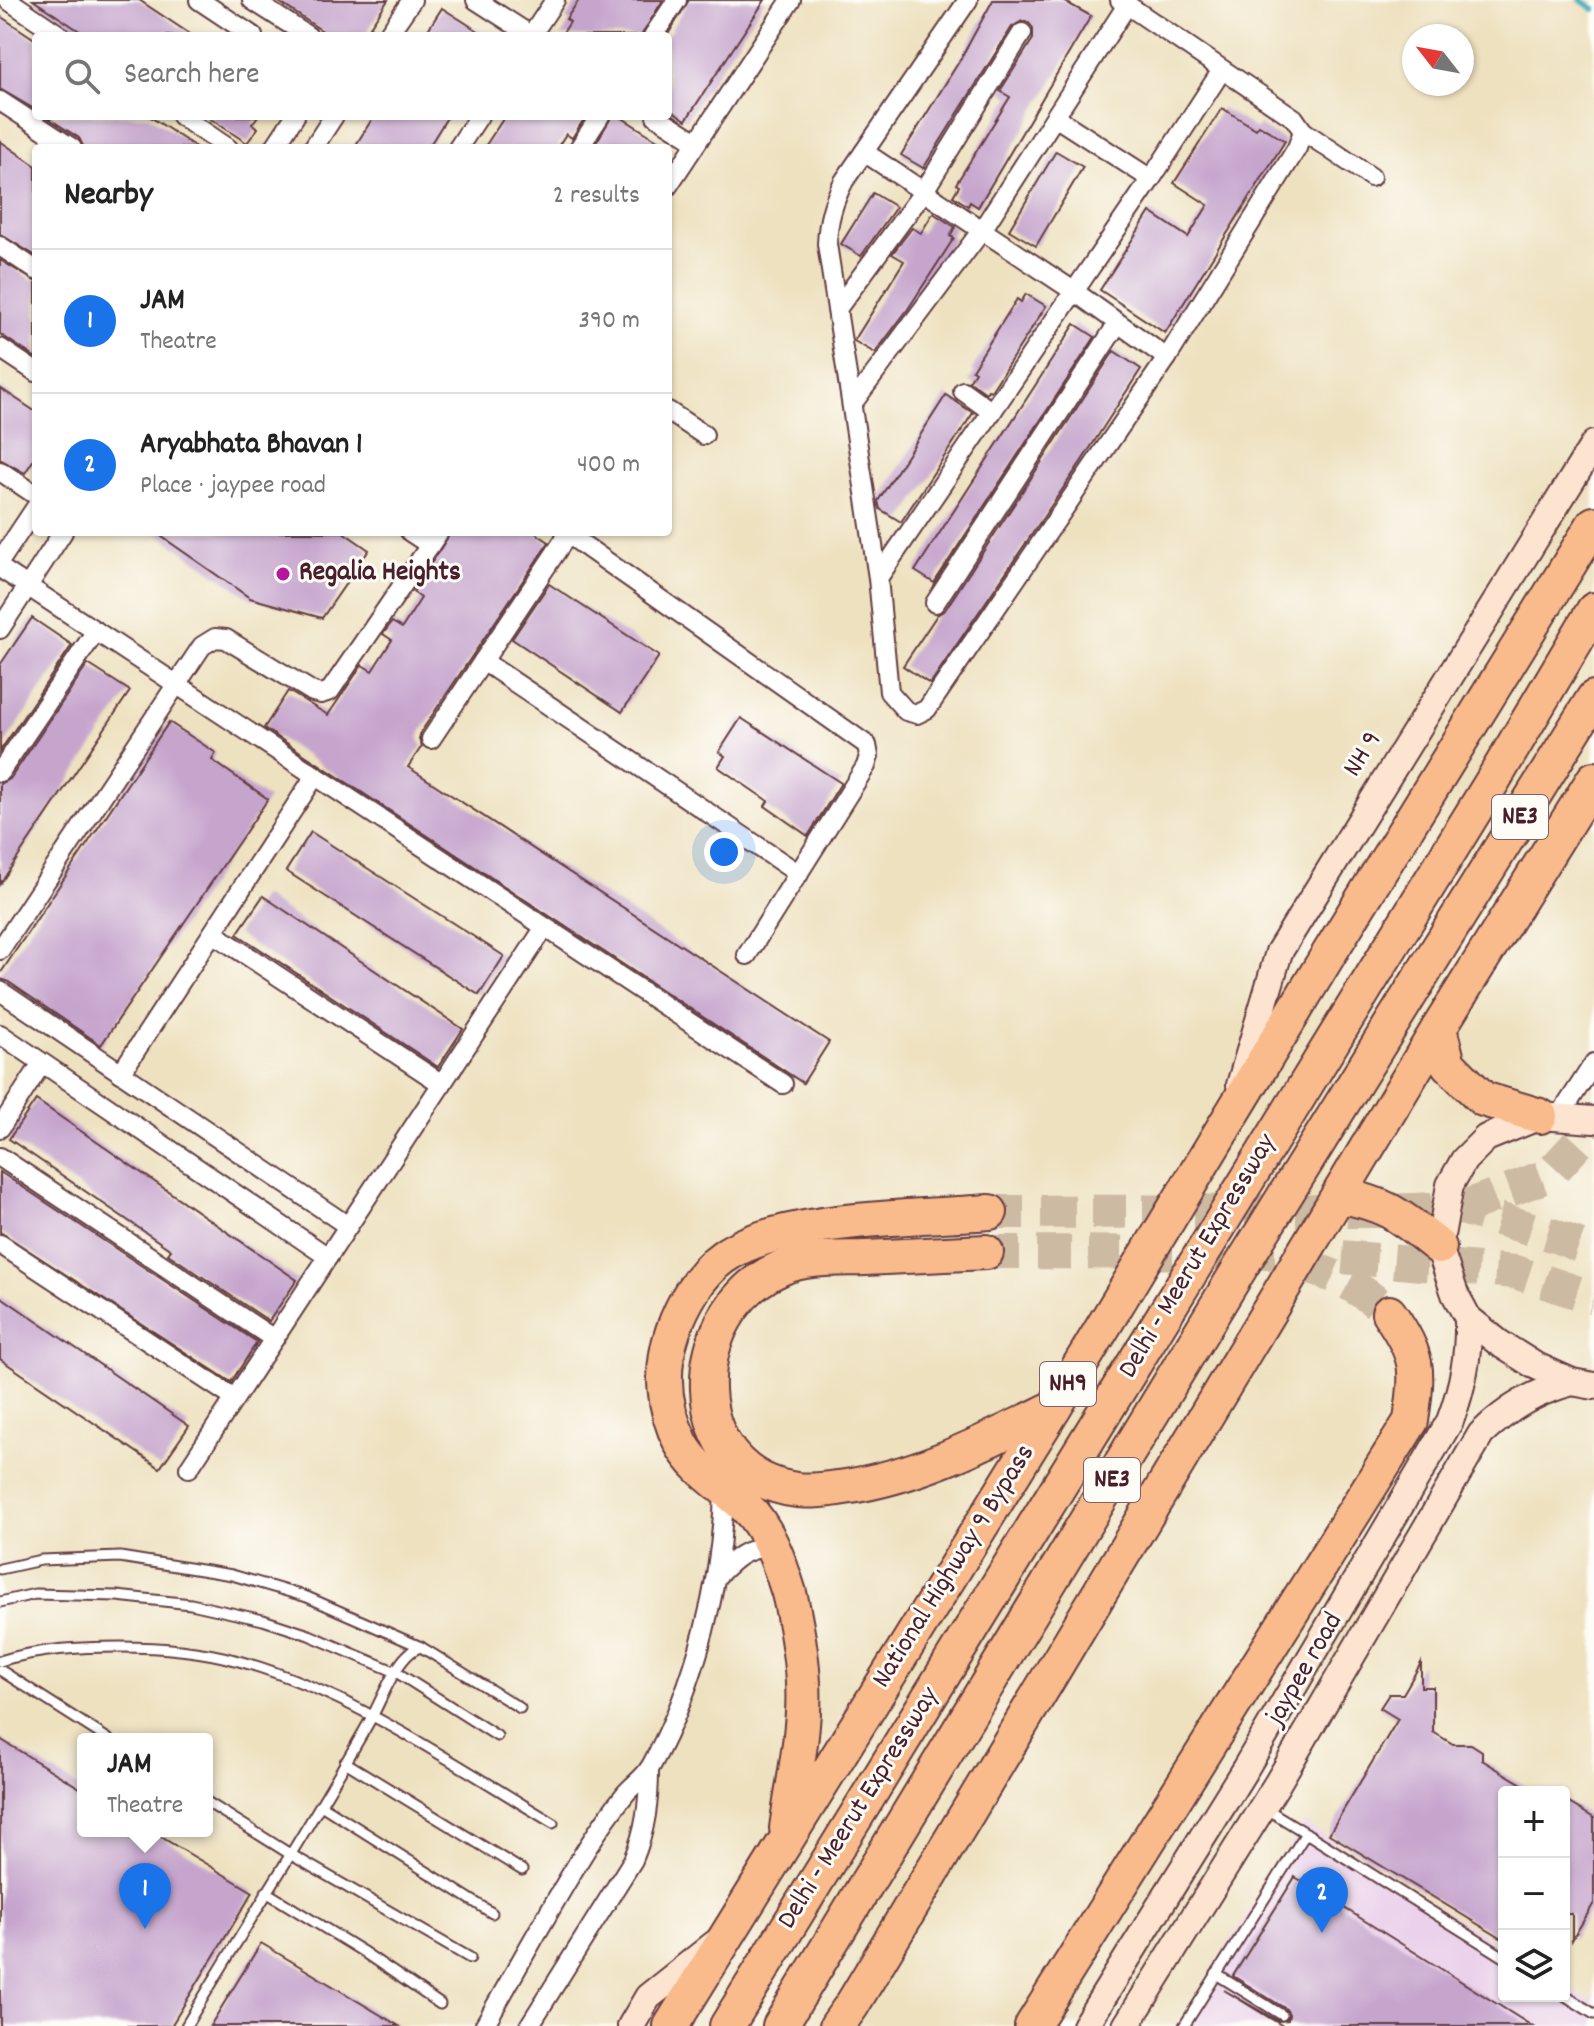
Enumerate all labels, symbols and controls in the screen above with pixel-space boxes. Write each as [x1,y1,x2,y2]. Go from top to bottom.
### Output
north arrow [1402,24,1474,96]
search box [32,32,672,120]
icon: search [60,54,104,98]
text: Search here [124,55,260,98]
text: Nearby [64,172,153,221]
text: 2 results [553,178,640,215]
text: JAM [140,281,185,324]
text: 1 [87,303,93,340]
text: 390 m [579,303,640,340]
text: Theatre [140,324,217,361]
text: Aryabhata Bhavan 1 [140,425,362,468]
text: 2 [84,447,96,484]
text: 400 m [577,447,640,484]
text: Place · jaypee road [140,468,326,505]
place label: Regalia Heights [299,554,461,594]
marker: Regalia Heights [274,565,292,583]
street label: NH 9 [1334,724,1394,786]
road number: NE3 [1492,795,1548,839]
your location [704,832,744,872]
street label: Delhi - Meerut Expressway [1110,1127,1288,1387]
road number: NH9 [1040,1362,1096,1406]
street label: National Highway 9 Bypass [864,1437,1046,1697]
road number: NE3 [1084,1458,1140,1502]
street label: jaypee road [1256,1606,1355,1736]
street label: Delhi - Meerut Expressway [769,1680,951,1938]
popup [77,1733,213,1837]
text: JAM [107,1745,152,1788]
map controls [1498,1786,1570,2002]
button: + [1498,1786,1570,1858]
text: Theatre [107,1788,183,1825]
button: − [1498,1858,1570,1930]
pin: 1 [119,1863,171,1929]
pin: 2 [1296,1867,1348,1933]
button: layers [1498,1930,1570,2002]

